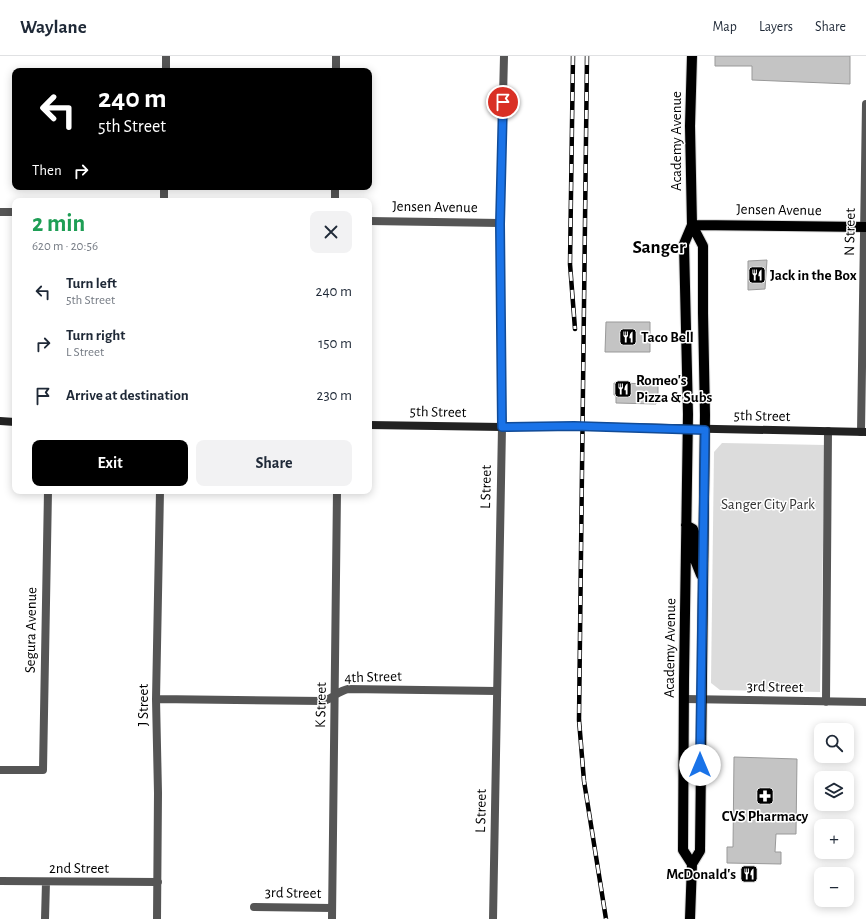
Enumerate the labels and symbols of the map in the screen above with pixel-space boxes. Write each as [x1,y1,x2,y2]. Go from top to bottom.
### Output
pin [486,85,520,119]
street label: Academy Avenue [669,91,684,191]
street label: Jensen Avenue [392,199,478,215]
street label: Jensen Avenue [736,202,822,218]
street label: N Street [842,208,858,256]
district label: Sanger [632,238,686,257]
restaurant icon: Jack in the Box [747,265,767,285]
place label: Jack in the Box [770,268,857,283]
restaurant icon: Taco Bell [618,327,638,347]
place label: Taco Bell [641,330,694,345]
place label: Romeo's Pizza & Subs [636,373,712,405]
restaurant icon: Romeo's Pizza & Subs [613,379,633,399]
street label: 5th Street [410,404,467,420]
street label: 5th Street [734,408,791,424]
street label: L Street [478,465,494,509]
park label: Sanger City Park [721,497,815,512]
street label: Segura Avenue [23,587,39,673]
street label: Academy Avenue [662,598,678,698]
street label: 4th Street [344,668,402,686]
street label: 3rd Street [747,679,804,695]
street label: K Street [313,682,329,728]
street label: J Street [136,684,151,726]
position arrow [679,744,721,786]
pharmacy icon: CVS Pharmacy [755,786,775,806]
street label: L Street [473,789,489,833]
place label: CVS Pharmacy [722,809,809,824]
street label: 2nd Street [49,861,109,876]
restaurant icon: McDonald's [739,864,759,884]
place label: McDonald's [666,867,736,882]
street label: 3rd Street [265,885,322,901]

